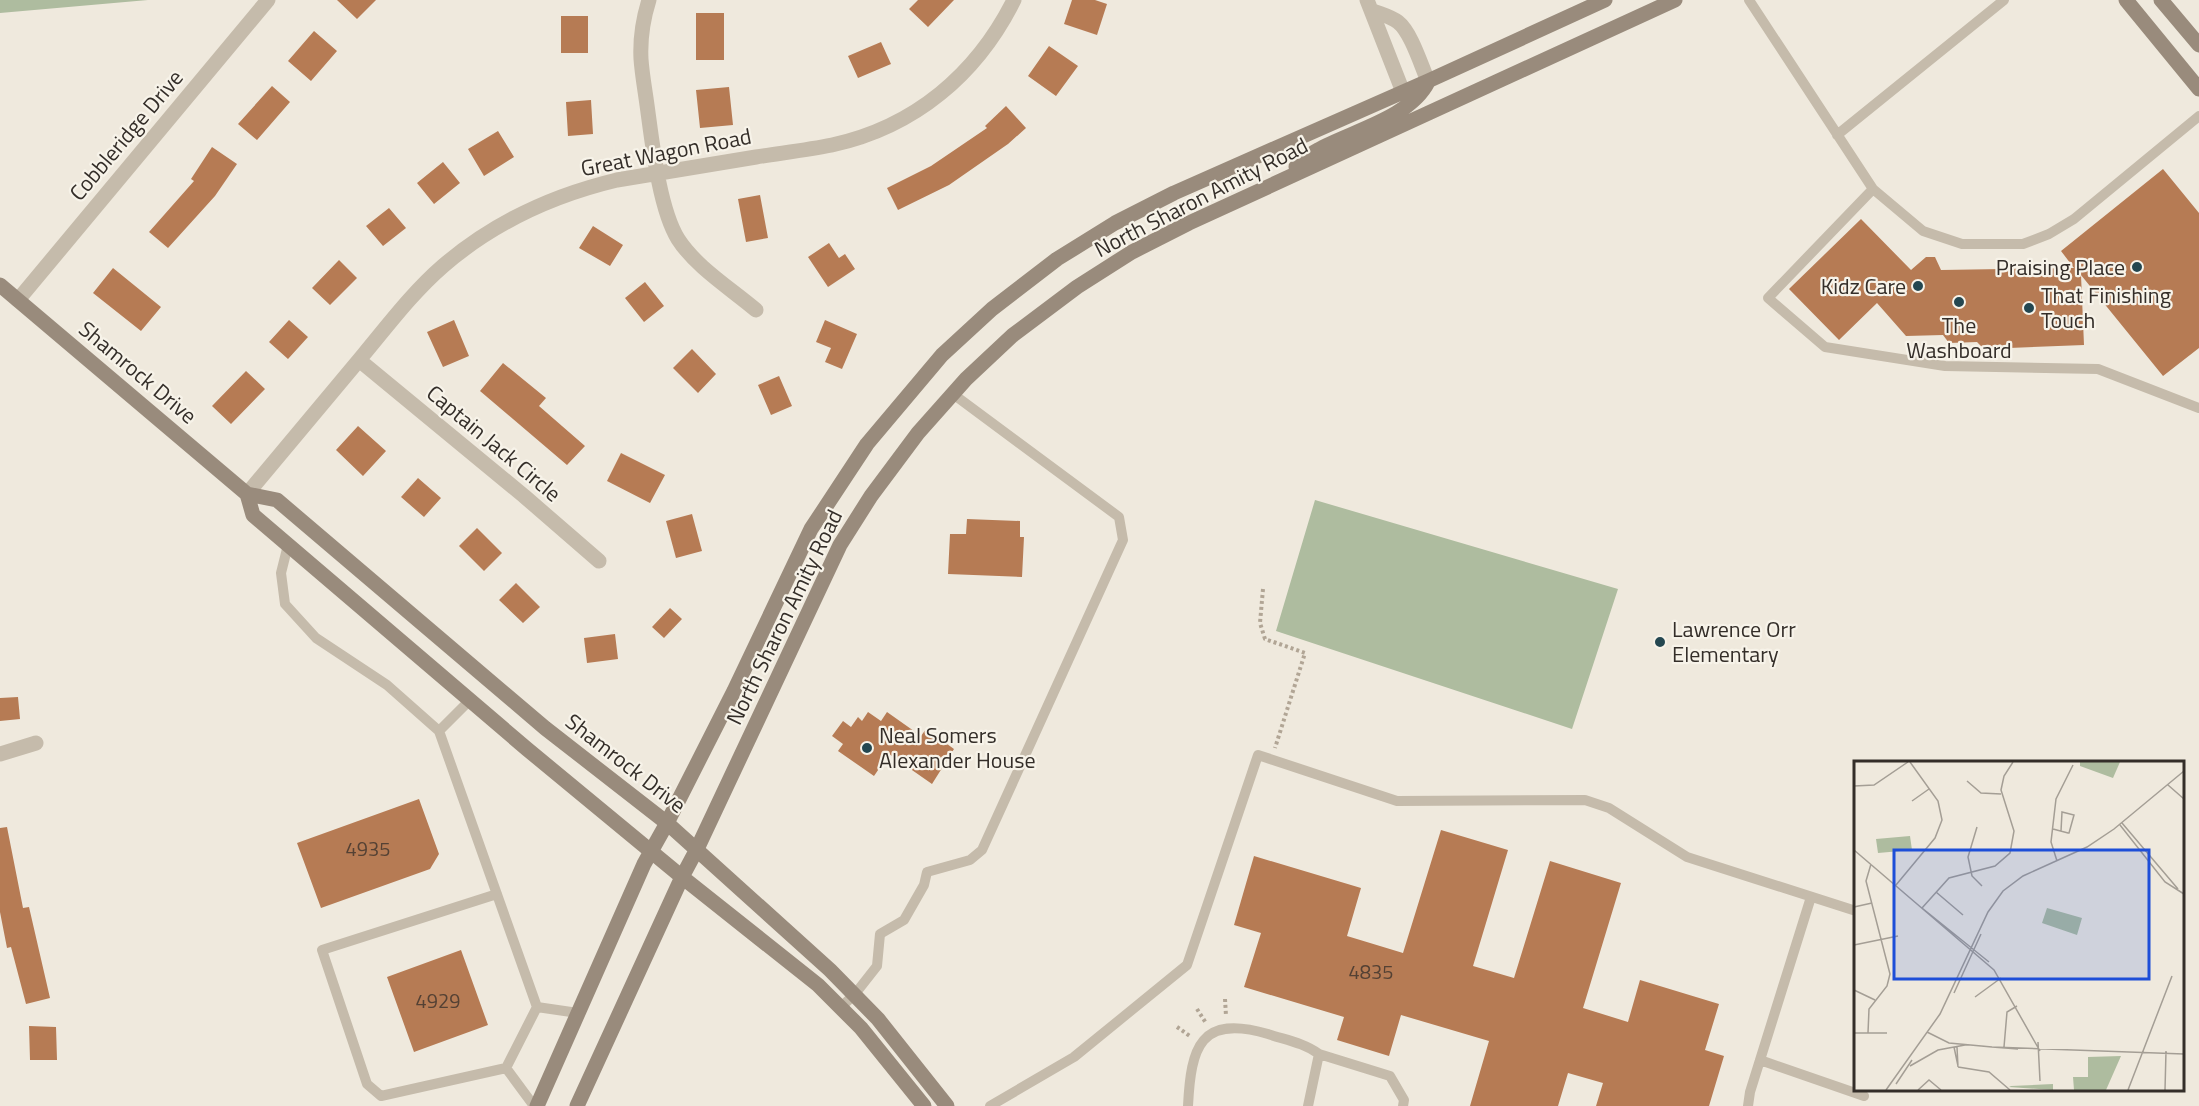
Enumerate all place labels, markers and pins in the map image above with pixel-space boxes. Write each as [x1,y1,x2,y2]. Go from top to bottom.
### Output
place label: Praising Place [1996,250,2125,284]
marker: Praising Place [2130,260,2144,274]
place label: Kidz Care [1821,269,1906,303]
place label: That Finishing Touch [2041,278,2171,337]
marker: Kidz Care [1911,279,1925,293]
marker: The Washboard [1952,295,1966,309]
marker: That Finishing Touch [2022,301,2036,315]
place label: The Washboard [1906,308,2012,367]
place label: Lawrence Orr Elementary [1672,612,1796,671]
marker: Lawrence Orr Elementary [1653,635,1667,649]
place label: Neal Somers Alexander House [879,718,1036,777]
marker: Neal Somers Alexander House [860,741,874,755]

